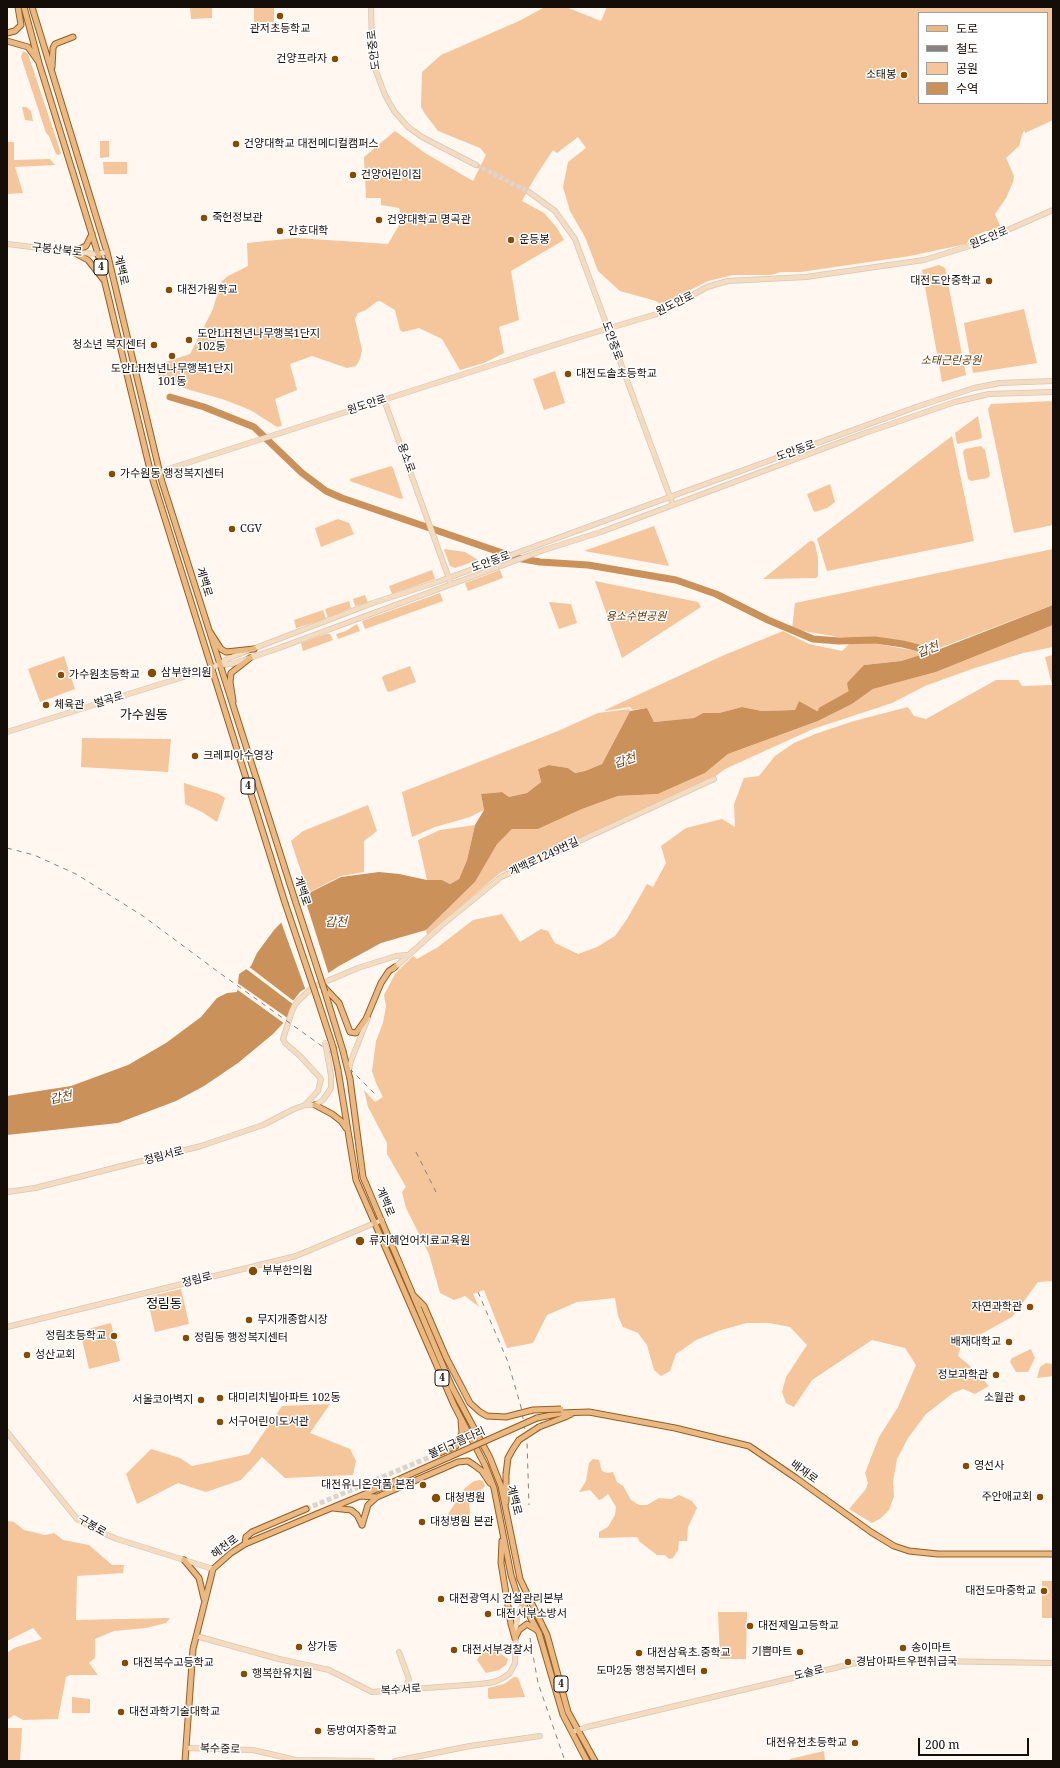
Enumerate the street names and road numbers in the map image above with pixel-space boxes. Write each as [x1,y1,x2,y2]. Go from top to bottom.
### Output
street label: 도안중로 [365,29,383,71]
street label: 원도안로 [968,224,1010,252]
street label: 구봉산북로 [31,241,83,259]
street label: 계백로 [111,254,131,286]
road number: 4 [94,259,108,275]
street label: 원도안로 [654,289,696,319]
street label: 도안중로 [599,320,625,362]
street label: 원도안로 [346,392,388,418]
street label: 도안동로 [775,438,817,464]
street label: 용소로 [395,441,417,475]
street label: 도안동로 [470,549,512,575]
street label: 계백로 [193,566,215,598]
street label: 벌곡로 [93,689,125,711]
road number: 4 [241,778,255,794]
street label: 계백로1249번길 [507,835,581,879]
street label: 계백로 [291,875,313,907]
street label: 정림서로 [143,1144,185,1168]
street label: 계백로 [373,1185,397,1219]
street label: 정림로 [181,1270,213,1290]
road number: 4 [435,1370,449,1386]
street label: 불티구름다리 [427,1425,487,1461]
street label: 배재로 [788,1458,820,1486]
street label: 계백로 [504,1484,524,1516]
street label: 구봉로 [76,1513,108,1539]
street label: 혜천로 [209,1533,241,1561]
street label: 도솔로 [793,1663,825,1683]
road number: 4 [554,1676,568,1692]
street label: 복수서로 [380,1682,422,1698]
street label: 복수중로 [200,1742,240,1756]

